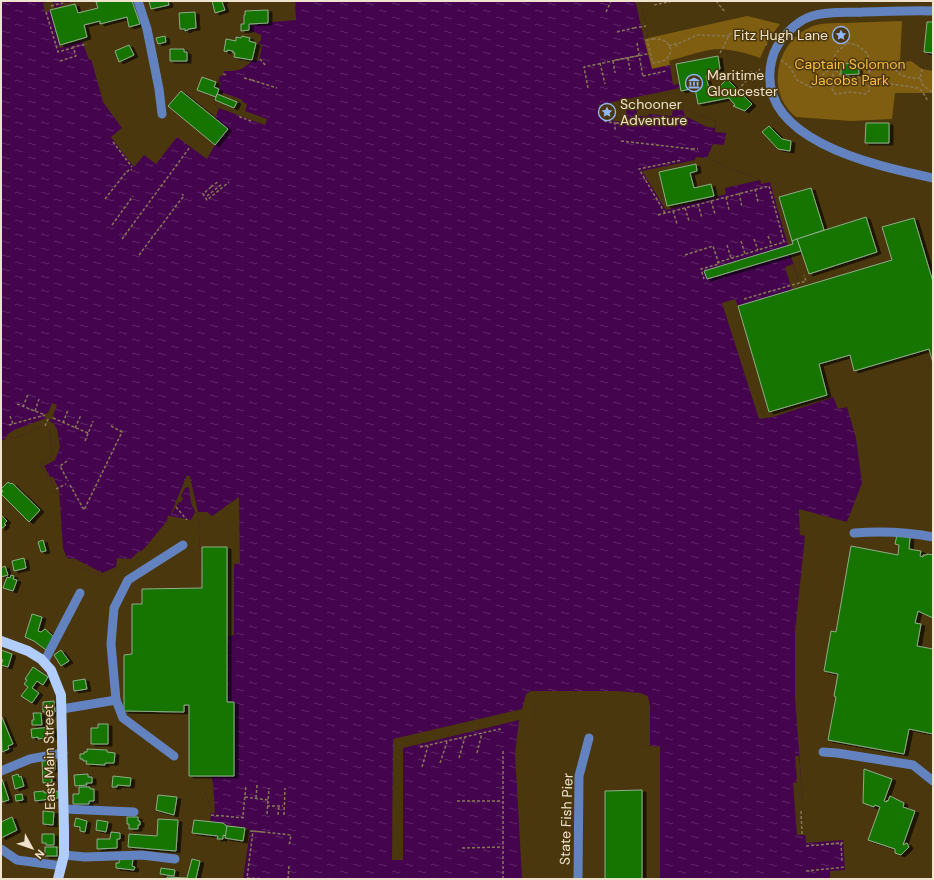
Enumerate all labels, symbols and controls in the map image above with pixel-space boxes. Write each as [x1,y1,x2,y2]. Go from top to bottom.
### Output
place icon: Fitz Hugh Lane [831,25,851,45]
place label: Fitz Hugh Lane [733,26,828,44]
park label: Captain Solomon Jacobs Park [794,55,906,89]
place label: Maritime Gloucester [707,66,778,100]
museum icon: Maritime Gloucester [684,73,704,93]
place label: Schooner Adventure [620,95,687,129]
place icon: Schooner Adventure [597,102,617,122]
street label: East Main Street [39,704,59,810]
street label: State Fish Pier [555,773,577,865]
north arrow [12,828,52,868]
text: N [32,847,48,862]

